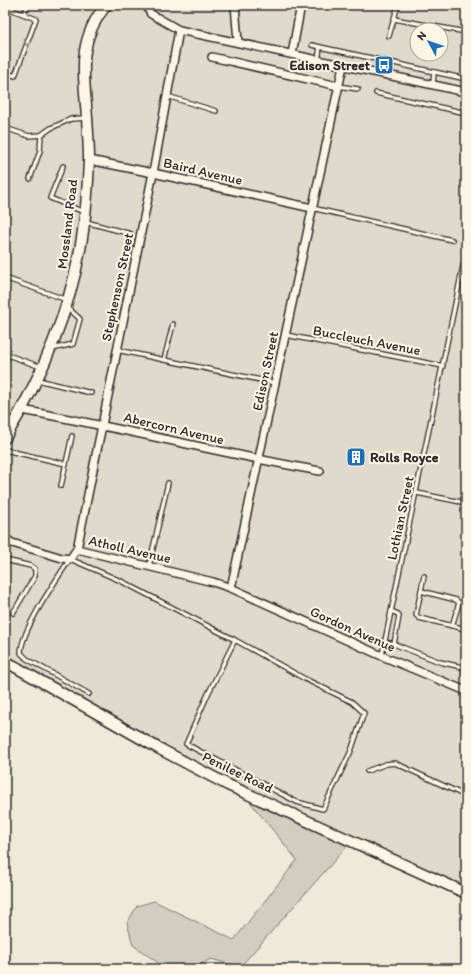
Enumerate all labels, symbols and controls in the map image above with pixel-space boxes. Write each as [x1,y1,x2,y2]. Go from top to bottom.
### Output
north arrow [409,22,449,62]
text: N [414,29,429,43]
one-way arrow [24,40,32,47]
bus stop icon: Edison Street [373,54,395,76]
place label: Edison Street [289,57,371,74]
street label: Baird Avenue [162,154,244,189]
street label: Mossland Road [54,178,81,270]
street label: Stephenson Street [98,231,137,343]
street label: Buccleuch Avenue [312,322,422,359]
street label: Edison Street [249,330,282,412]
street label: Abercorn Avenue [122,409,226,448]
building icon: Rolls Royce [345,446,367,468]
place label: Rolls Royce [370,449,439,466]
street label: Lothian Street [383,475,418,562]
street label: Atholl Avenue [87,532,173,567]
street label: Gordon Avenue [307,603,399,656]
street label: Penilee Road [200,748,276,797]

